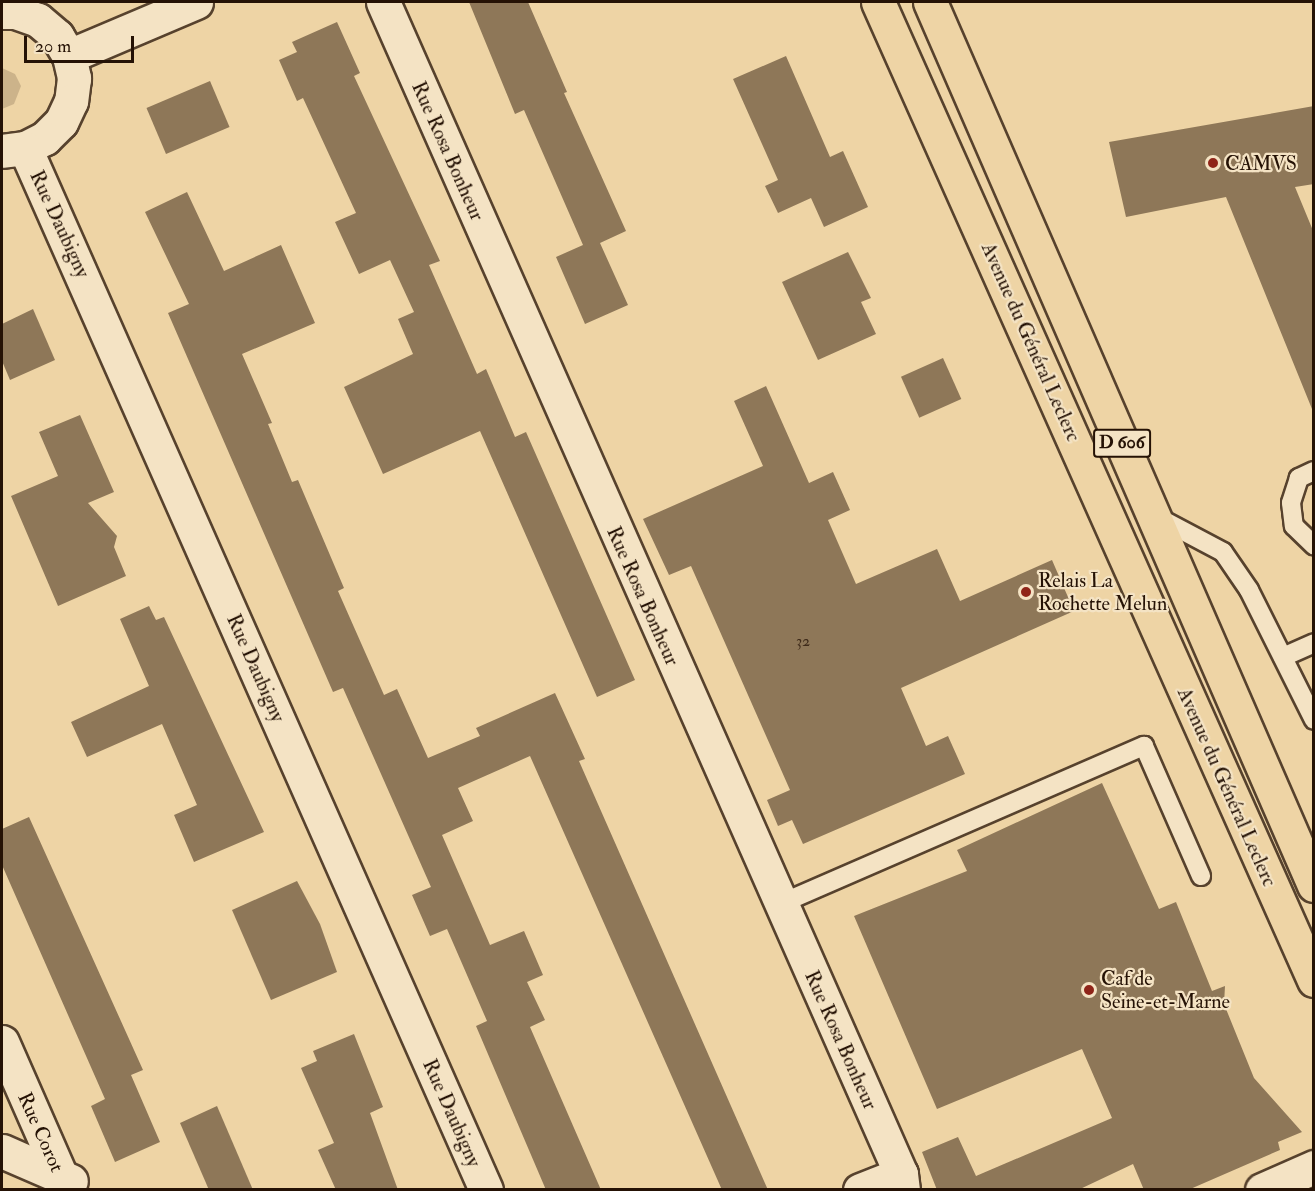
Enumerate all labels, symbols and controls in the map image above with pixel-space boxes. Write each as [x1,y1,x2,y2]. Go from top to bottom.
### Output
scale bar [27,24,136,62]
text: 20 m [35,35,71,58]
street label: Rue Rosa Bonheur [407,78,489,224]
place label: CAMVS [1225,151,1297,175]
marker: CAMVS [1206,156,1220,170]
street label: Rue Daubigny [25,167,95,281]
street label: Avenue du Général Leclerc [976,239,1086,445]
road number: D 606 [1092,428,1152,458]
street label: Rue Rosa Bonheur [602,523,684,669]
place label: Relais La Rochette Melun [1038,568,1167,615]
marker: Relais La Rochette Melun [1019,585,1033,599]
street label: Rue Daubigny [222,610,290,726]
house number: 32 [796,631,810,651]
street label: Avenue du Général Leclerc [1172,684,1282,890]
place label: Caf de Seine-et-Marne [1101,966,1230,1013]
street label: Rue Rosa Bonheur [800,967,882,1113]
marker: Caf de Seine-et-Marne [1082,983,1096,997]
street label: Rue Daubigny [418,1055,486,1171]
street label: Rue Corot [13,1088,69,1176]

